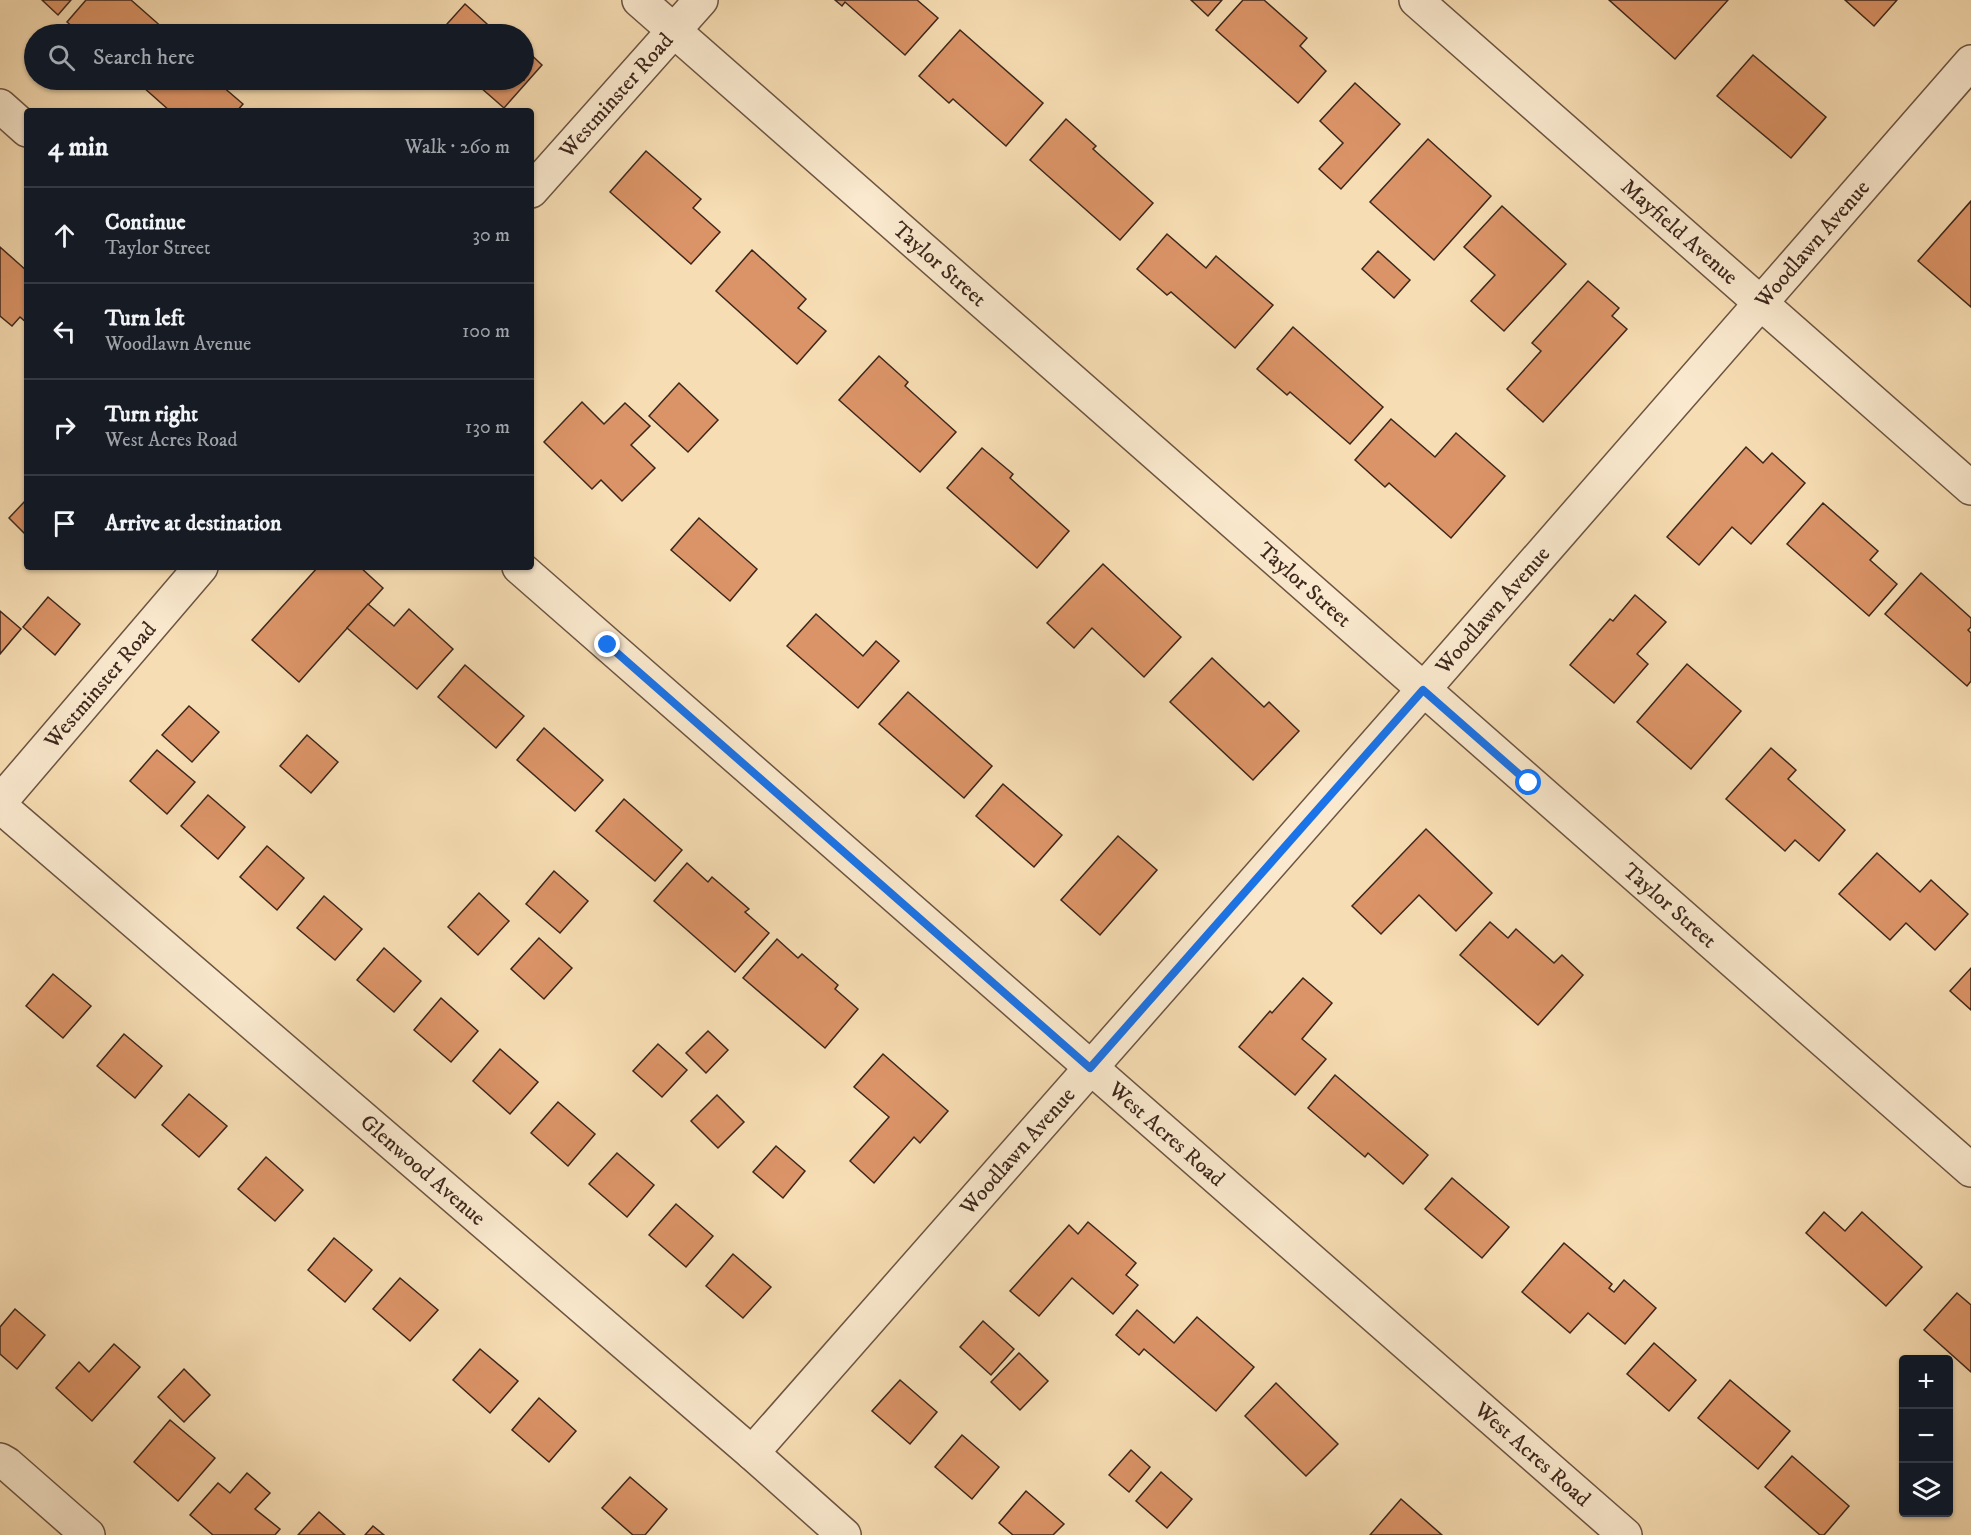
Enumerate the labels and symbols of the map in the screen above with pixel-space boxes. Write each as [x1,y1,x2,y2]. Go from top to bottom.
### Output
street label: Westminster Road [553,27,679,164]
street label: Mayfield Avenue [1615,173,1744,290]
street label: Woodlawn Avenue [1748,174,1875,314]
street label: Taylor Street [887,216,992,312]
street label: Taylor Street [1252,536,1357,633]
street label: Woodlawn Avenue [1429,541,1556,681]
street label: Westminster Road [38,616,162,755]
route end [594,631,620,657]
route start [1515,769,1541,795]
street label: Taylor Street [1617,857,1722,954]
street label: West Acres Road [1102,1075,1231,1192]
street label: Woodlawn Avenue [953,1082,1081,1221]
street label: Glenwood Avenue [355,1108,491,1231]
street label: West Acres Road [1468,1395,1596,1512]

